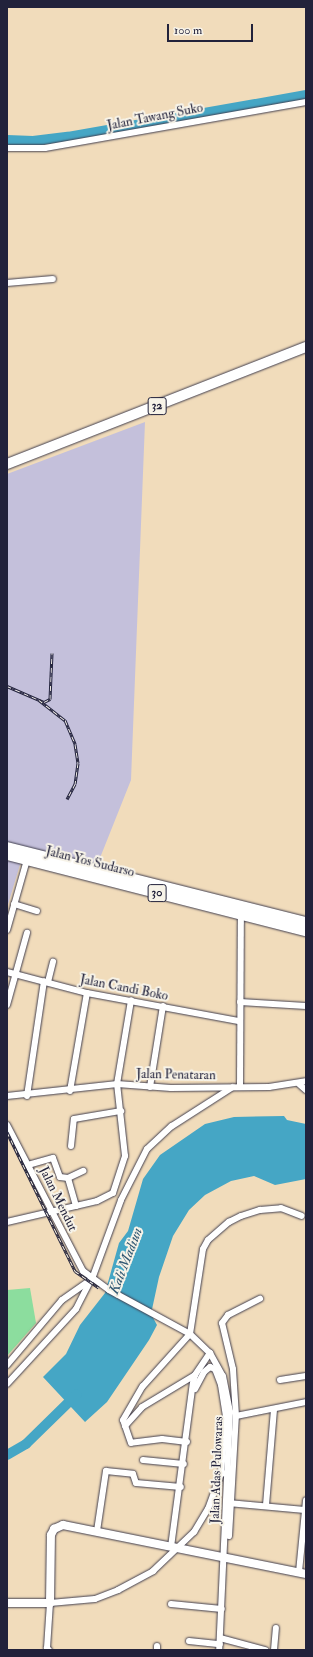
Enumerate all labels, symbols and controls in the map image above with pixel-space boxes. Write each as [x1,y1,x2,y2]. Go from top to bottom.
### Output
scale bar [169,16,255,42]
text: 100 m [174,23,202,38]
street label: Jalan Tawang Suko [106,100,204,134]
road number: 32 [147,396,167,416]
street label: Jalan Yos Sudarso [44,843,136,881]
road number: 30 [147,883,167,903]
street label: Jalan Candi Boko [79,972,169,1004]
street label: Jalan Penataran [136,1067,216,1083]
street label: Jalan Mendut [36,1164,80,1234]
water label: Kali Madiun [106,1226,146,1296]
street label: Jalan Adas Pulowaras [207,1416,227,1524]

